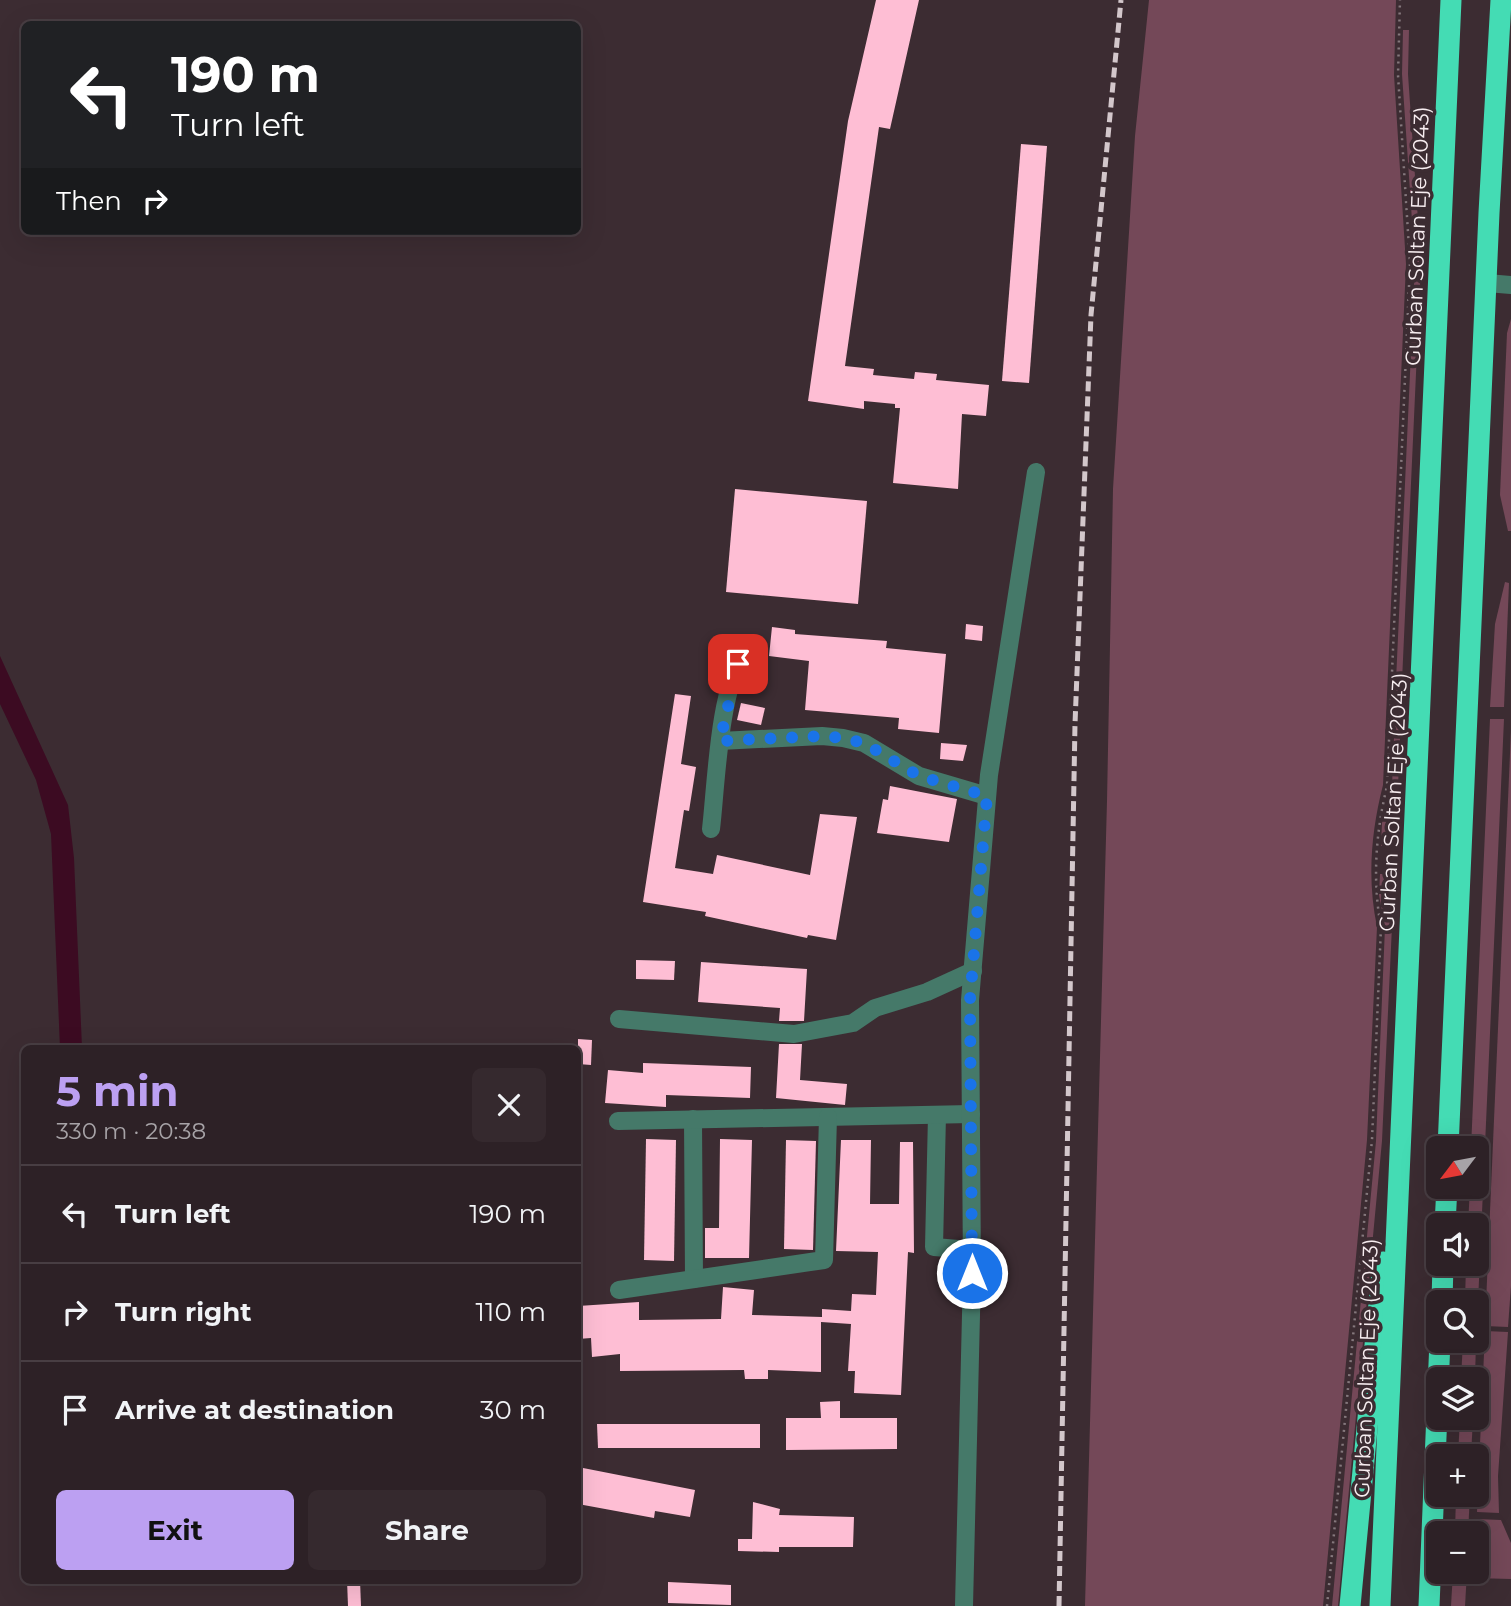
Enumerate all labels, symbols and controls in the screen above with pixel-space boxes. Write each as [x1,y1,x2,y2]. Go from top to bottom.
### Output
text: 190 m [171,45,320,104]
icon: left [56,49,147,140]
text: Turn left [171,105,305,144]
street label: Gurban Soltan Eje (2043) [1400,106,1434,366]
icon: right [136,182,174,220]
text: Then [56,185,122,217]
pin [708,634,768,694]
icon: arrive [719,645,757,683]
street label: Gurban Soltan Eje (2043) [1374,672,1412,932]
text: 5 min [56,1065,179,1117]
button: close [472,1068,546,1142]
text: 330 m · 20:38 [56,1117,206,1145]
north arrow [1426,1136,1489,1199]
map controls [1426,1136,1489,1584]
icon: left [56,1195,94,1233]
text: Turn left [115,1198,231,1230]
text: 190 m [469,1198,546,1230]
button: sound [1426,1213,1489,1276]
position arrow [935,1236,1009,1310]
street label: Gurban Soltan Eje (2043) [1349,1238,1383,1498]
button: search [1426,1290,1489,1353]
icon: right [56,1293,94,1331]
text: Turn right [115,1296,251,1328]
text: 110 m [476,1296,546,1328]
button: layers [1426,1367,1489,1430]
icon: arrive [56,1391,94,1429]
text: Arrive at destination [115,1394,394,1426]
text: 30 m [480,1394,546,1426]
button: + [1426,1444,1489,1507]
button: Exit [56,1490,294,1570]
button: Share [308,1490,546,1570]
button: − [1426,1521,1489,1584]

